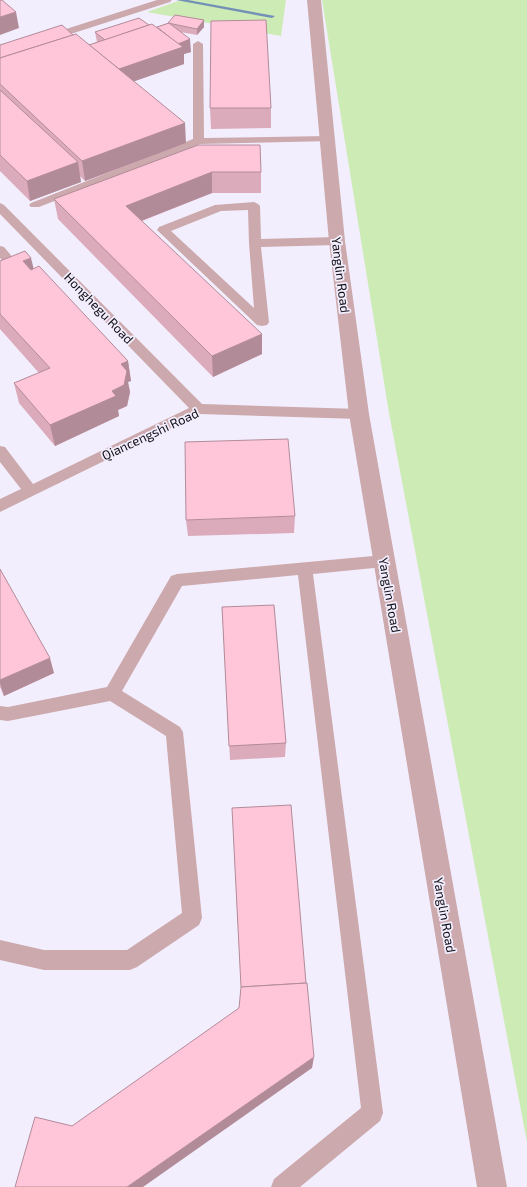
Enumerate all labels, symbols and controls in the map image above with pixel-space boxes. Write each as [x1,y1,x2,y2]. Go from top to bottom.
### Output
street label: Yanglin Road [328,236,354,314]
street label: Honghegu Road [61,269,137,347]
street label: Qiancengshi Road [99,405,201,463]
street label: Yanglin Road [376,556,404,634]
street label: Yanglin Road [431,876,459,954]

